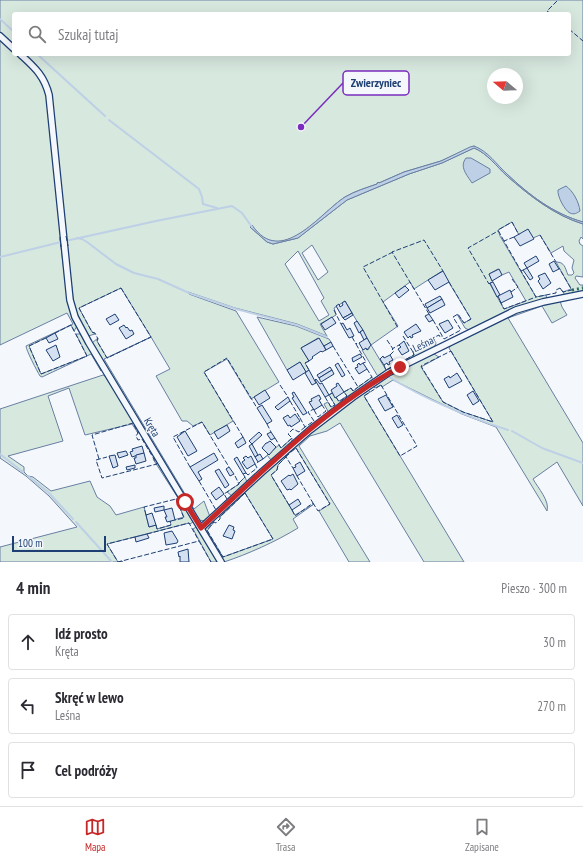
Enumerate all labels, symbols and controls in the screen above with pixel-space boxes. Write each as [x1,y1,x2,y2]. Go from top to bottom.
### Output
search box [12,12,571,56]
icon: search [26,23,48,45]
text: Szukaj tutaj [58,25,119,44]
north arrow [487,68,523,104]
callout: Zwierzyniec [343,71,409,95]
text: Zwierzyniec [351,75,402,90]
street label: Leśna [410,333,436,355]
route end [391,358,409,376]
street label: Kręta [141,415,163,439]
route start [176,493,194,511]
scale bar [12,534,106,553]
text: 100 m [18,536,42,550]
text: 4 min [16,577,50,599]
text: Pieszo · 300 m [501,580,567,597]
text: Idź prosto [55,624,108,643]
icon: ahead [17,631,39,653]
text: 30 m [543,634,566,651]
text: Kręta [55,643,79,660]
text: Skręć w lewo [55,688,124,707]
icon: left [17,695,39,717]
text: 270 m [537,698,566,715]
text: Leśna [55,707,81,724]
icon: arrive [17,759,39,781]
text: Cel podróży [55,761,117,780]
tab: Mapa [84,816,106,854]
tab: Trasa [275,816,297,854]
tab: Zapisane [465,816,499,854]

